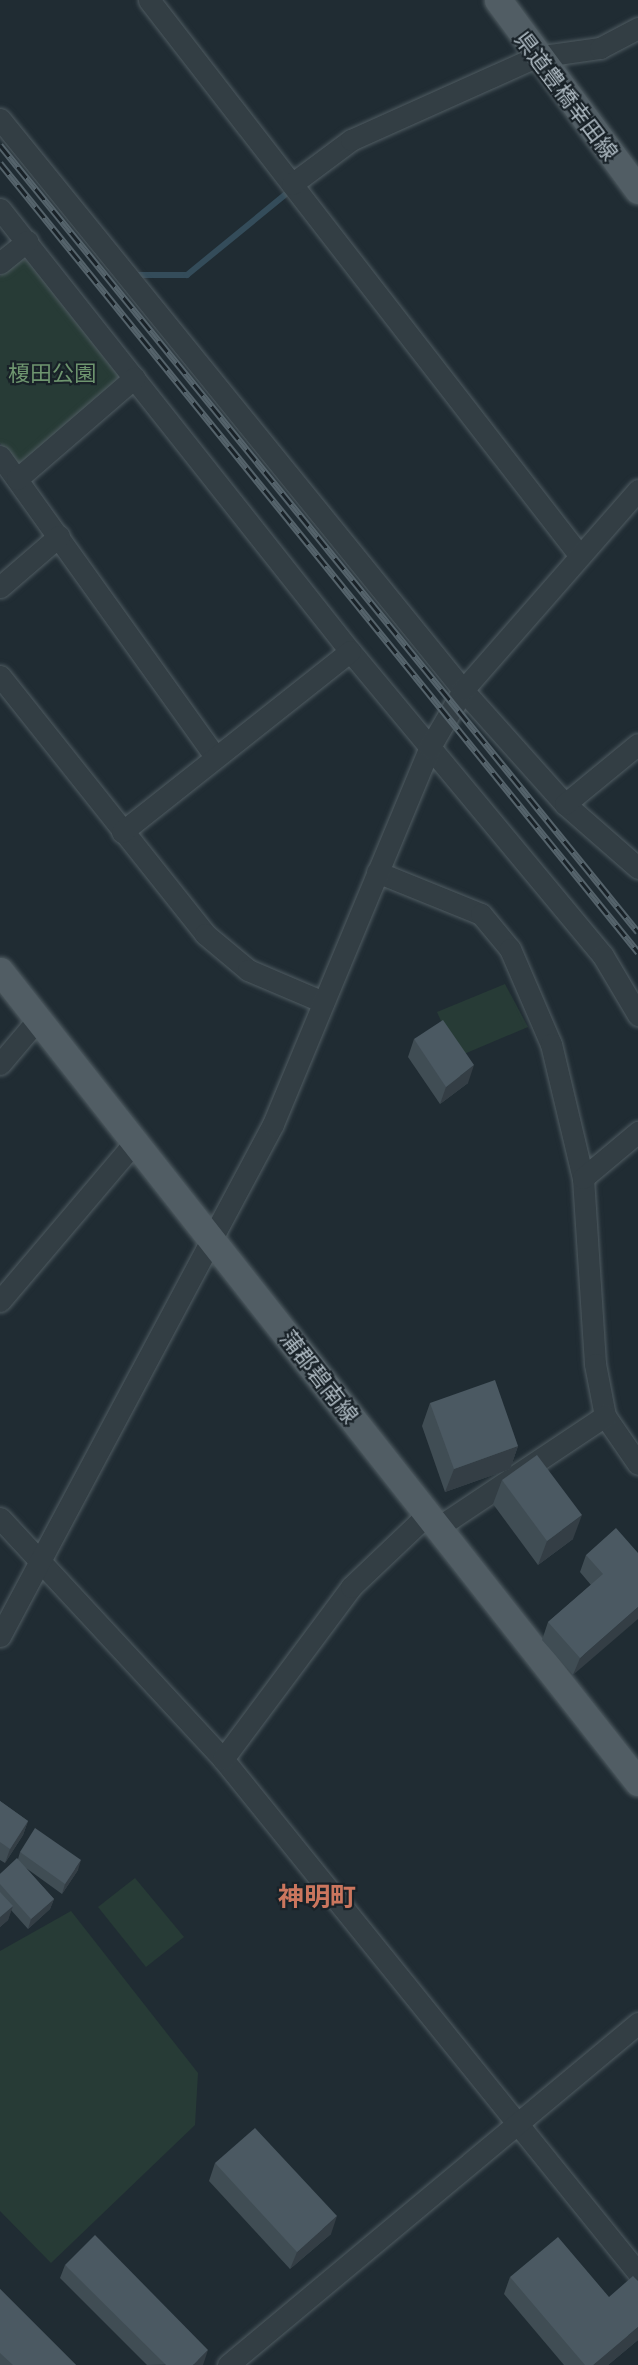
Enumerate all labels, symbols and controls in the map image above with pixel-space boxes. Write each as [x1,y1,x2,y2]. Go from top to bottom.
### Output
street label: 県道豊橋幸田線 [509,27,623,165]
park label: 榎田公園 [8,361,96,387]
street label: 蒲郡碧南線 [275,1326,363,1428]
district label: 神明町 [278,1882,356,1914]

